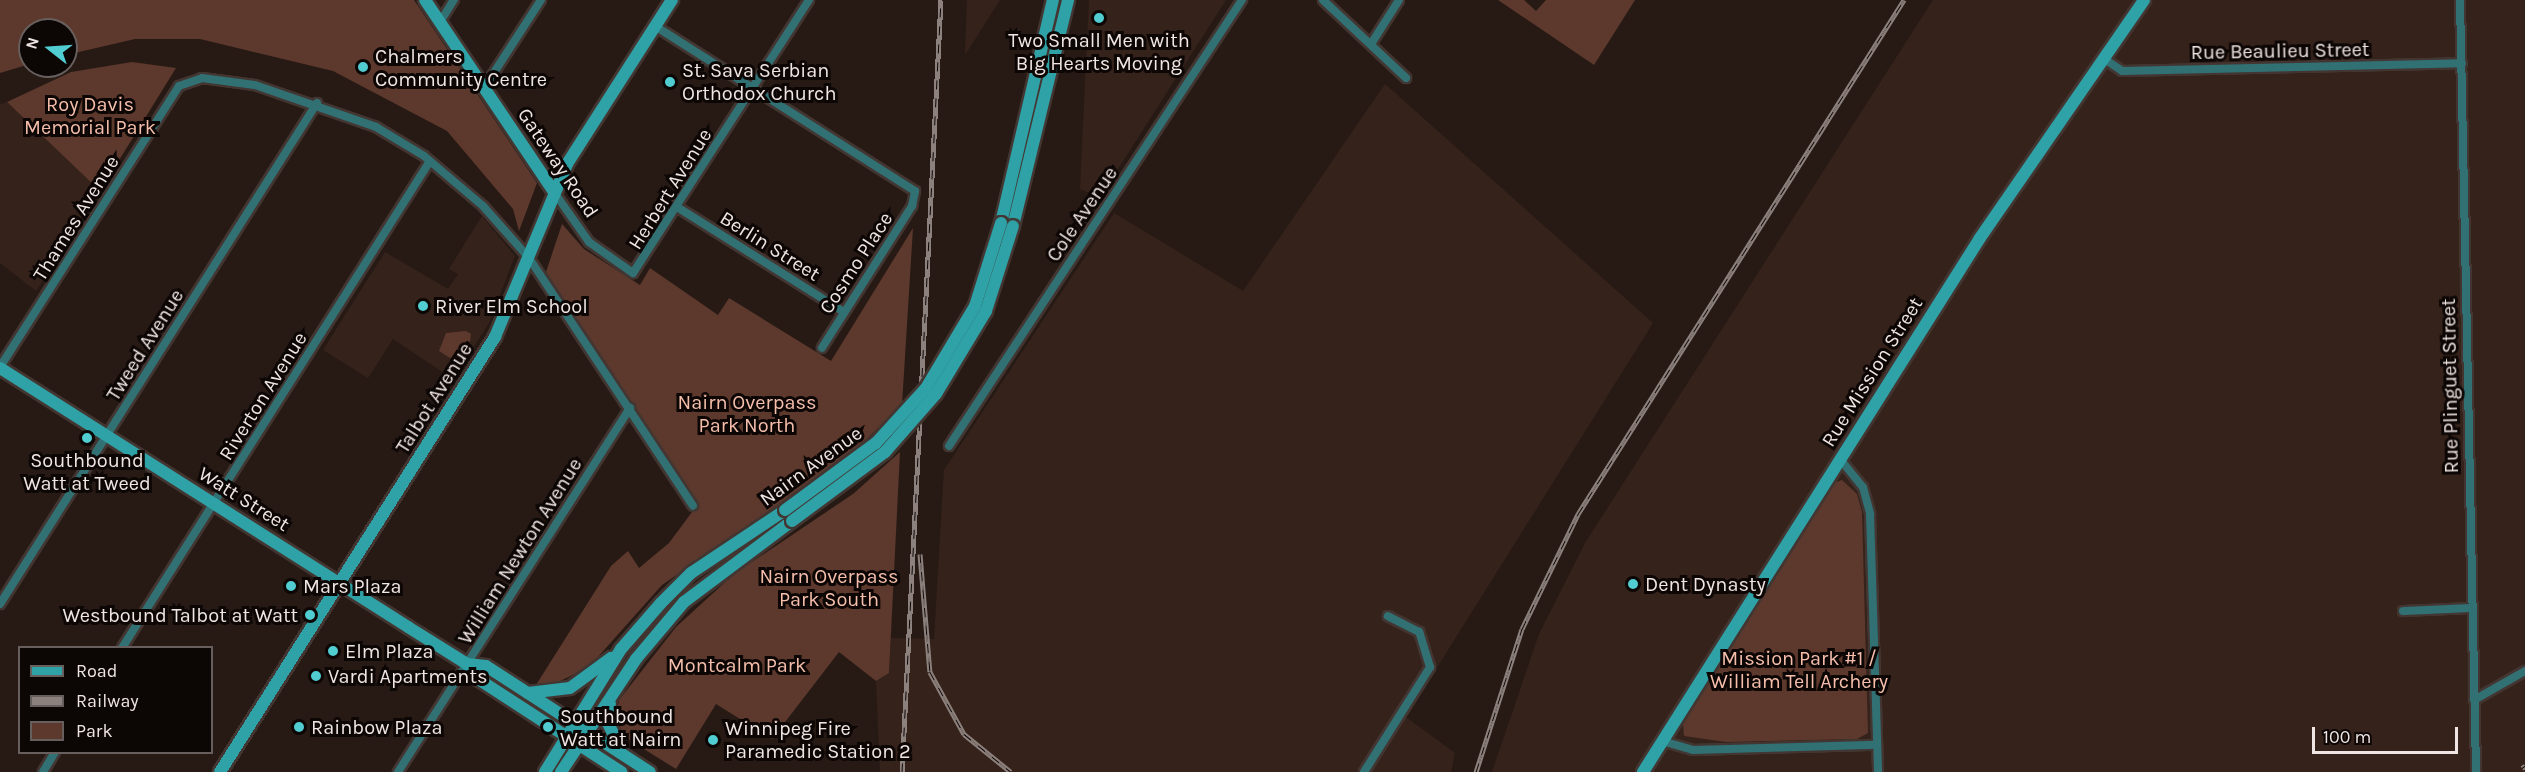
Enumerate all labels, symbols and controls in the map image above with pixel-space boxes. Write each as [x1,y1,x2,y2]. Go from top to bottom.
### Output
marker: Two Small Men with Big Hearts Moving [1092,11,1106,25]
north arrow [18,18,78,78]
place label: Two Small Men with Big Hearts Moving [1008,28,1190,75]
text: N [21,35,43,51]
street label: Rue Beaulieu Street [2190,37,2370,65]
place label: Chalmers Community Centre [375,44,547,91]
place label: St. Sava Serbian Orthodox Church [682,58,836,105]
marker: Chalmers Community Centre [356,60,370,74]
marker: St. Sava Serbian Orthodox Church [663,75,677,89]
park label: Roy Davis Memorial Park [24,93,156,140]
street label: Gateway Road [512,104,604,222]
street label: Herbert Avenue [623,124,717,254]
street label: Thames Avenue [28,151,124,285]
street label: Cole Avenue [1041,162,1123,266]
street label: Berlin Street [716,206,824,286]
street label: Cosmo Place [814,208,898,318]
street label: Tweed Avenue [101,285,189,405]
street label: Rue Mission Street [1816,293,1928,451]
place label: River Elm School [435,294,588,318]
street label: Rue Plinguet Street [2436,298,2464,474]
marker: River Elm School [416,299,430,313]
street label: Riverton Avenue [214,327,312,465]
street label: Talbot Avenue [391,338,477,458]
park label: Nairn Overpass Park North [678,391,816,438]
street label: Nairn Avenue [755,421,867,511]
marker: Southbound Watt at Tweed [80,431,94,445]
place label: Southbound Watt at Tweed [23,448,151,495]
street label: William Newton Avenue [453,453,587,649]
street label: Watt Street [194,462,294,536]
park label: Nairn Overpass Park South [760,564,898,611]
place label: Dent Dynasty [1645,572,1766,596]
place label: Mars Plaza [303,574,402,598]
marker: Dent Dynasty [1626,577,1640,591]
marker: Mars Plaza [284,579,298,593]
place label: Westbound Talbot at Watt [62,603,298,627]
marker: Westbound Talbot at Watt [303,608,317,622]
place label: Elm Plaza [345,639,433,663]
marker: Elm Plaza [326,644,340,658]
legend [18,646,213,754]
park label: Mission Park #1 / William Tell Archery [1710,647,1888,694]
park label: Montcalm Park [668,653,806,677]
text: Road [76,660,117,682]
place label: Vardi Apartments [328,664,487,688]
marker: Vardi Apartments [309,669,323,683]
text: Railway [76,690,139,712]
place label: Southbound Watt at Nairn [560,704,681,751]
place label: Rainbow Plaza [311,715,442,739]
scale bar [2315,715,2460,753]
place label: Winnipeg Fire Paramedic Station 2 [725,716,911,763]
text: Park [76,720,113,742]
marker: Rainbow Plaza [292,720,306,734]
marker: Southbound Watt at Nairn [541,720,555,734]
text: 100 m [2323,726,2371,748]
marker: Winnipeg Fire Paramedic Station 2 [706,733,720,747]

